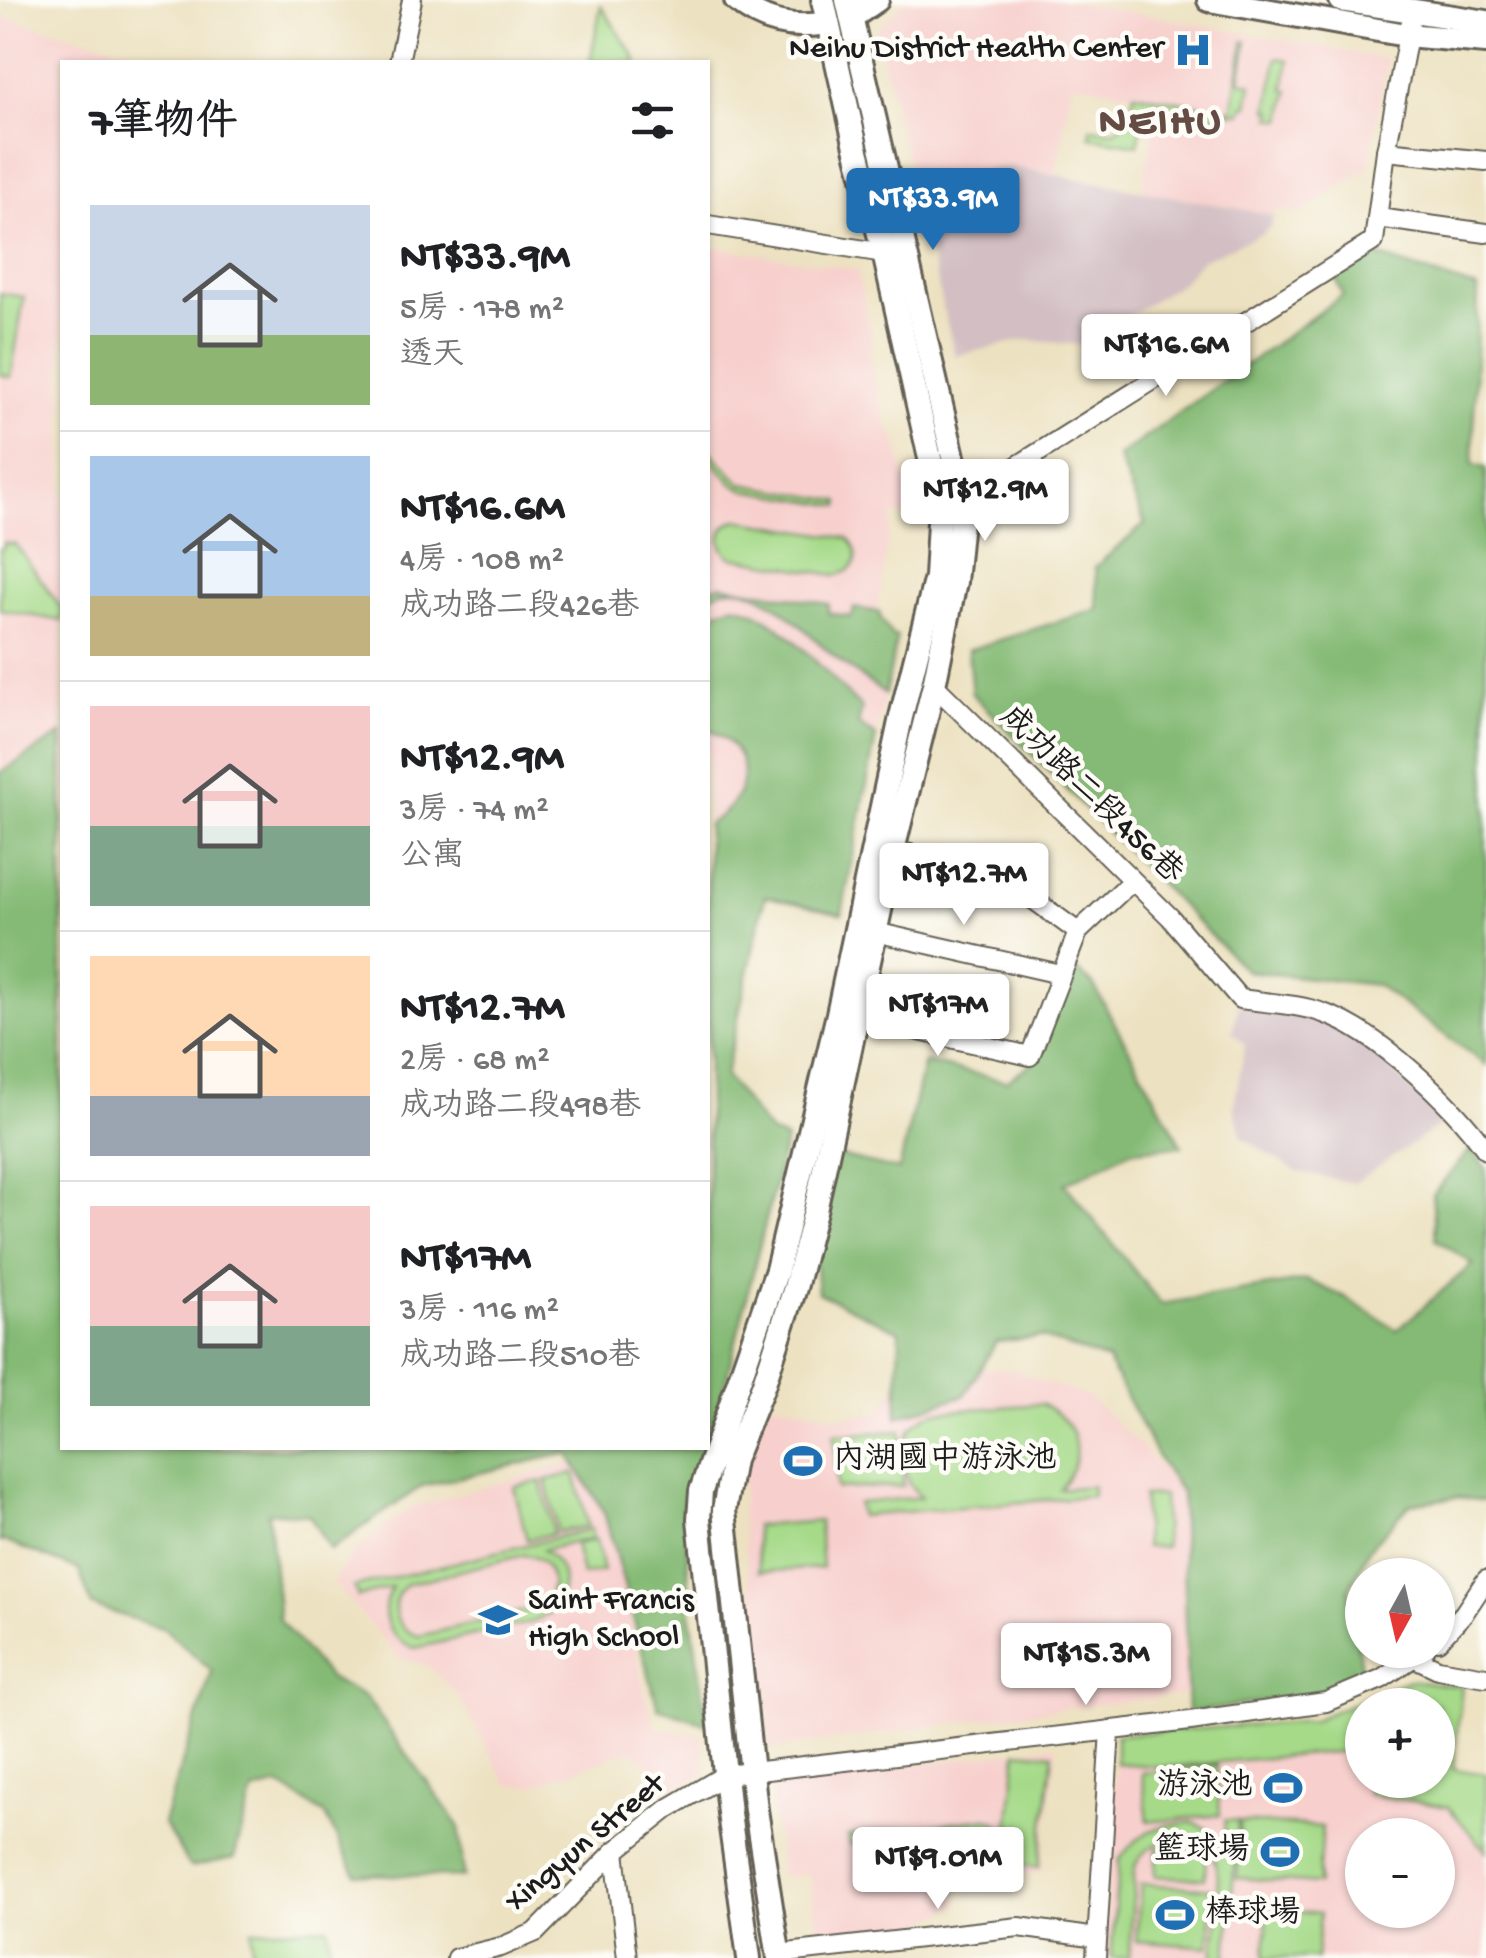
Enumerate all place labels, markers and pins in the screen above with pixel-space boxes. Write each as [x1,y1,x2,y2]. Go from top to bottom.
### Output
hospital icon: Neihu District Health Center [1172,29,1214,71]
place label: Neihu District Health Center [789,31,1166,69]
pin: NT$33.9M [830,168,1036,253]
pin: NT$16.6M [1063,314,1269,399]
pin: NT$12.9M [882,459,1088,544]
pin: NT$12.7M [861,843,1067,928]
pin: NT$17M [857,974,1019,1059]
sports icon: 內湖國中游泳池 [782,1440,824,1482]
place label: 內湖國中游泳池 [833,1440,1057,1480]
place label: Saint Francis High School [528,1583,695,1658]
school or university icon: Saint Francis High School [477,1599,519,1641]
pin: NT$15.3M [983,1623,1189,1708]
sports icon: 游泳池 [1262,1767,1304,1809]
place label: 游泳池 [1157,1768,1253,1807]
pin: NT$9.01M [835,1827,1041,1912]
place label: 籃球場 [1154,1831,1250,1871]
sports icon: 籃球場 [1259,1831,1301,1873]
sports icon: 棒球場 [1154,1894,1196,1936]
place label: 棒球場 [1205,1894,1301,1934]

